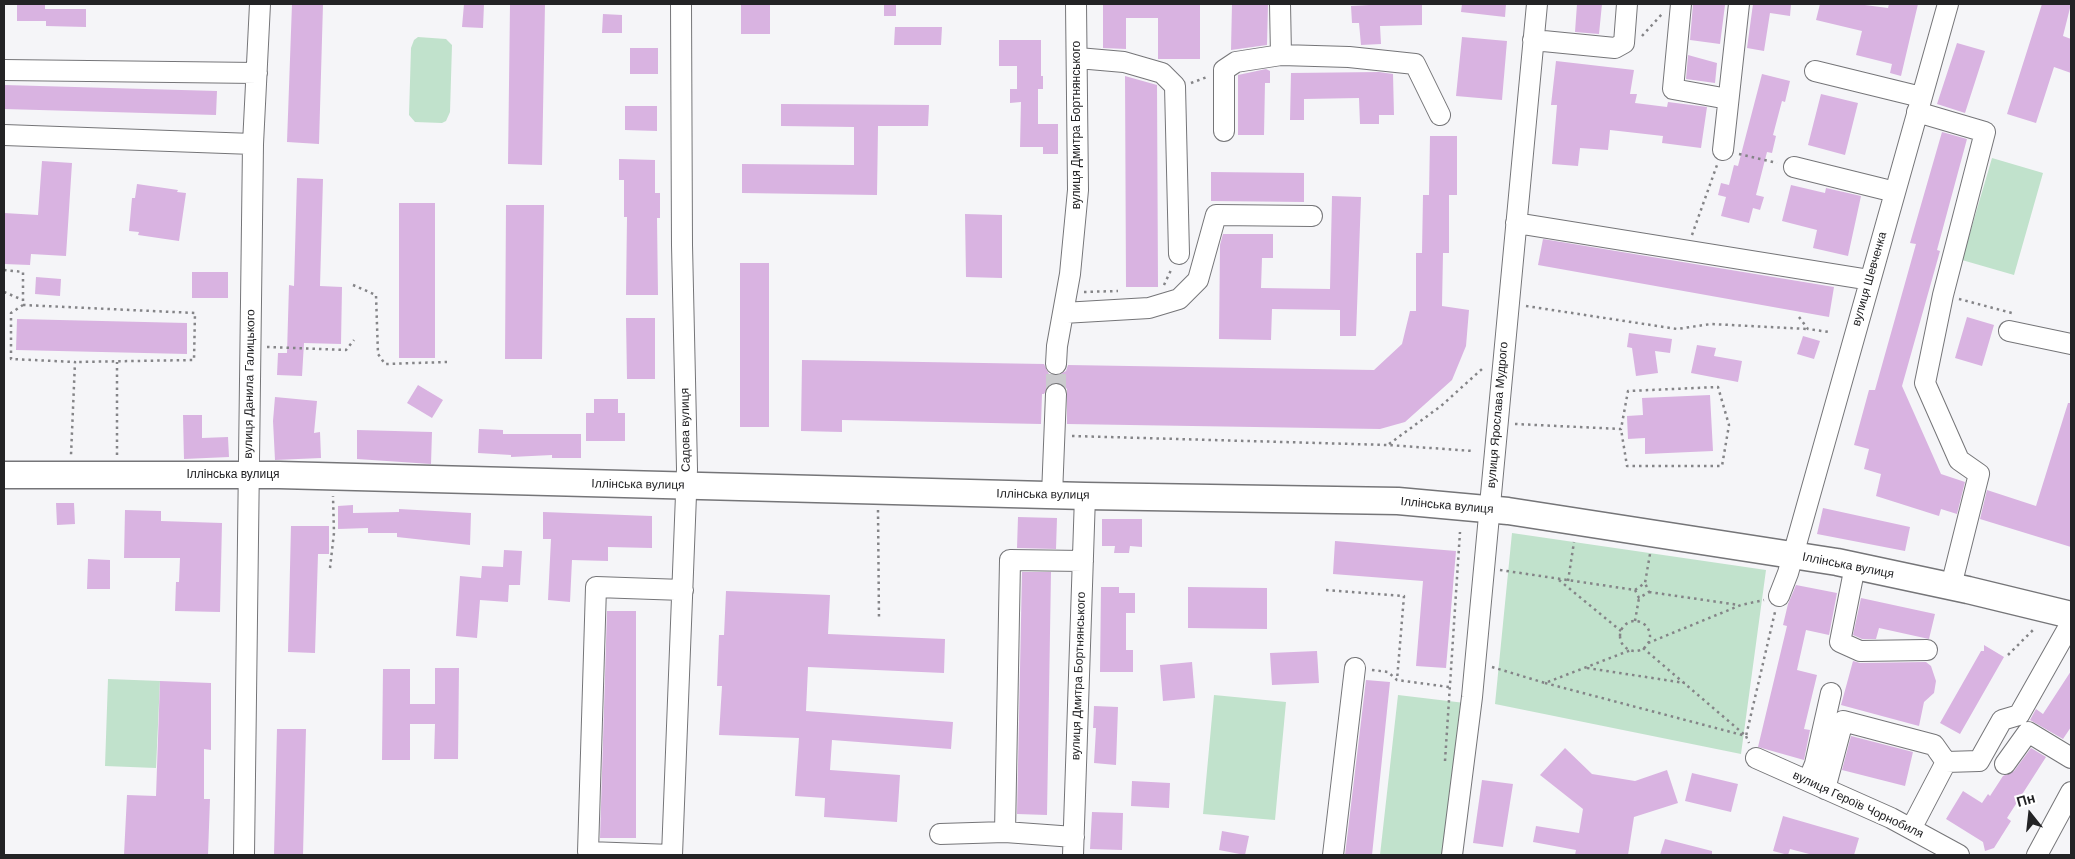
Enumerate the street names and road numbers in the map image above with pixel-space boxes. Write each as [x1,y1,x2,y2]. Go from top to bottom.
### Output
street label: вулиця Дмитра Бортнянського [1070,41,1084,209]
street label: вулиця Шевченка [1850,230,1890,328]
street label: вулиця Данила Галицького [241,309,259,459]
street label: вулиця Ярослава Мудрого [1484,341,1512,489]
street label: Садова вулиця [678,388,694,472]
street label: Іллінська вулиця [186,468,280,482]
street label: Іллінська вулиця [591,477,685,493]
street label: Іллінська вулиця [996,487,1090,503]
street label: Іллінська вулиця [1400,495,1494,517]
street label: Іллінська вулиця [1801,550,1895,582]
street label: вулиця Дмитра Бортнянського [1069,592,1089,760]
street label: вулиця Героїв Чорнобиля [1790,768,1926,842]

